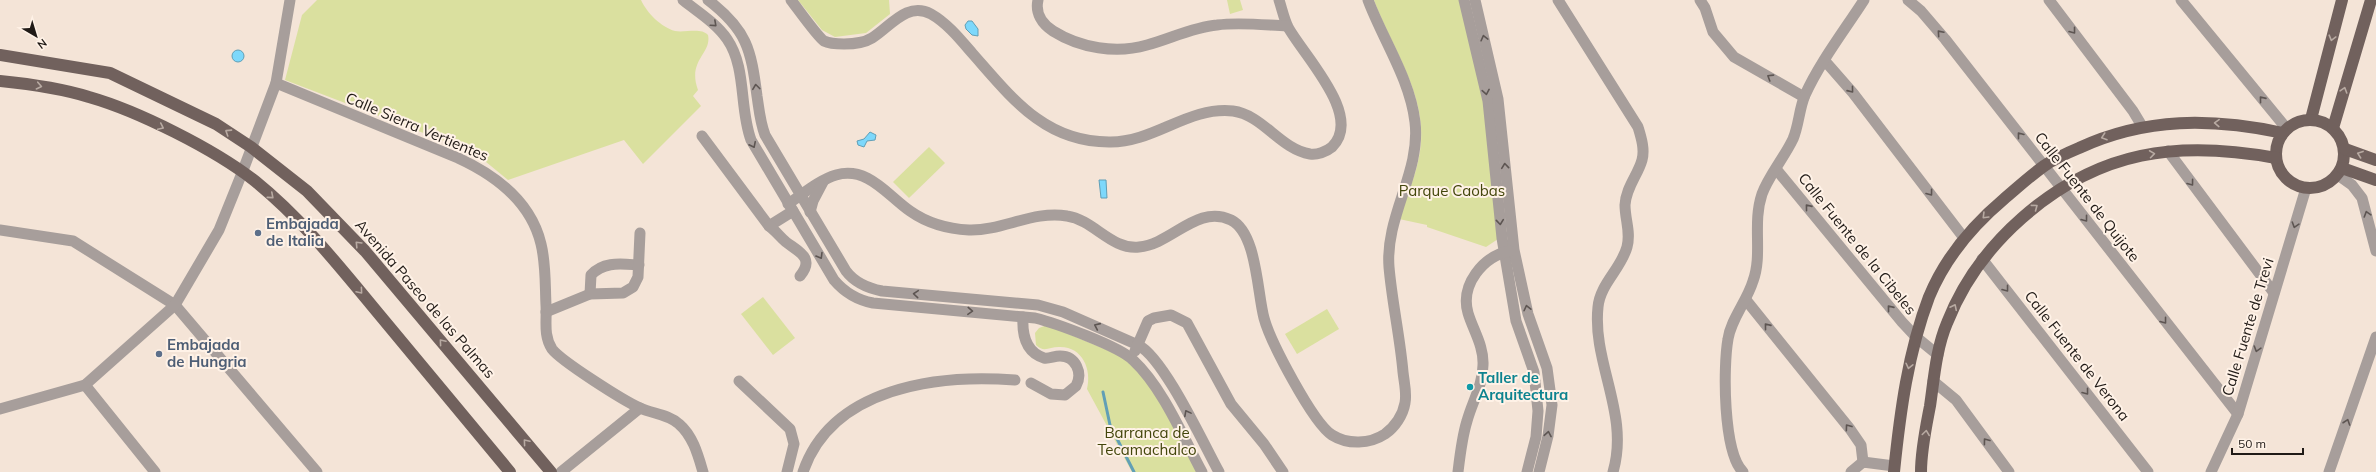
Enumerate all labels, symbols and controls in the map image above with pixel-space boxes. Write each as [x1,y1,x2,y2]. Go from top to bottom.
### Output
north arrow [16,16,56,56]
one-way arrow [709,20,716,27]
one-way arrow [2068,26,2075,33]
one-way arrow [1937,30,1944,37]
one-way arrow [2328,34,2337,41]
one-way arrow [1481,35,1489,41]
text: N [35,36,50,52]
one-way arrow [1767,75,1774,82]
one-way arrow [36,81,42,89]
one-way arrow [752,84,761,90]
one-way arrow [1846,85,1853,93]
one-way arrow [2339,87,2348,94]
street label: Calle Sierra Vertientes [343,88,491,165]
one-way arrow [1481,89,1490,96]
one-way arrow [2259,96,2266,103]
one-way arrow [2214,119,2220,128]
one-way arrow [157,122,165,130]
street label: Calle Fuente de Quijote [2031,128,2144,265]
one-way arrow [225,129,232,137]
one-way arrow [2017,133,2024,140]
one-way arrow [2101,133,2108,141]
one-way arrow [748,140,756,148]
one-way arrow [2148,150,2155,159]
one-way arrow [2357,151,2364,159]
one-way arrow [1501,163,1510,169]
street label: Calle Fuente de la Cibeles [1794,169,1920,318]
one-way arrow [2186,178,2193,185]
park label: Parque Caobas [1399,181,1505,200]
one-way arrow [1925,189,1932,196]
one-way arrow [267,191,274,198]
one-way arrow [1805,204,1812,212]
one-way arrow [2031,205,2038,212]
one-way arrow [2363,210,2372,217]
one-way arrow [1982,211,1990,219]
place label: Embajada de Italia [266,214,339,250]
one-way arrow [2080,214,2087,221]
street label: Avenida Paseo de las Palmas [351,215,499,382]
one-way arrow [1495,219,1504,225]
one-way arrow [2291,221,2300,228]
marker: Embajada de Italia [253,228,263,238]
one-way arrow [355,241,363,249]
one-way arrow [815,252,822,259]
street label: Calle Fuente de Trevi [2217,256,2278,398]
one-way arrow [2001,285,2008,292]
one-way arrow [355,286,362,293]
street label: Calle Fuente de Verona [2021,287,2134,425]
one-way arrow [913,290,919,299]
one-way arrow [1949,304,1957,312]
one-way arrow [1524,305,1532,311]
one-way arrow [1887,305,1894,312]
one-way arrow [967,307,973,315]
one-way arrow [2160,317,2167,324]
one-way arrow [1094,323,1102,331]
one-way arrow [1765,323,1772,330]
place label: Embajada de Hungria [167,335,247,371]
one-way arrow [440,340,447,347]
one-way arrow [2253,346,2262,353]
marker: Embajada de Hungria [154,349,164,359]
one-way arrow [1905,363,1913,370]
place label: Taller de Arquitectura [1478,368,1568,404]
marker: Taller de Arquitectura [1465,382,1475,392]
one-way arrow [2081,388,2088,395]
one-way arrow [1184,410,1192,417]
one-way arrow [2342,419,2351,426]
park label: Barranca de Tecamachalco [1097,423,1197,459]
one-way arrow [1845,424,1853,431]
one-way arrow [1921,430,1930,436]
scale bar [2232,430,2303,456]
one-way arrow [1543,431,1552,437]
text: 50 m [2238,436,2266,451]
one-way arrow [1984,438,1991,445]
one-way arrow [523,439,530,447]

